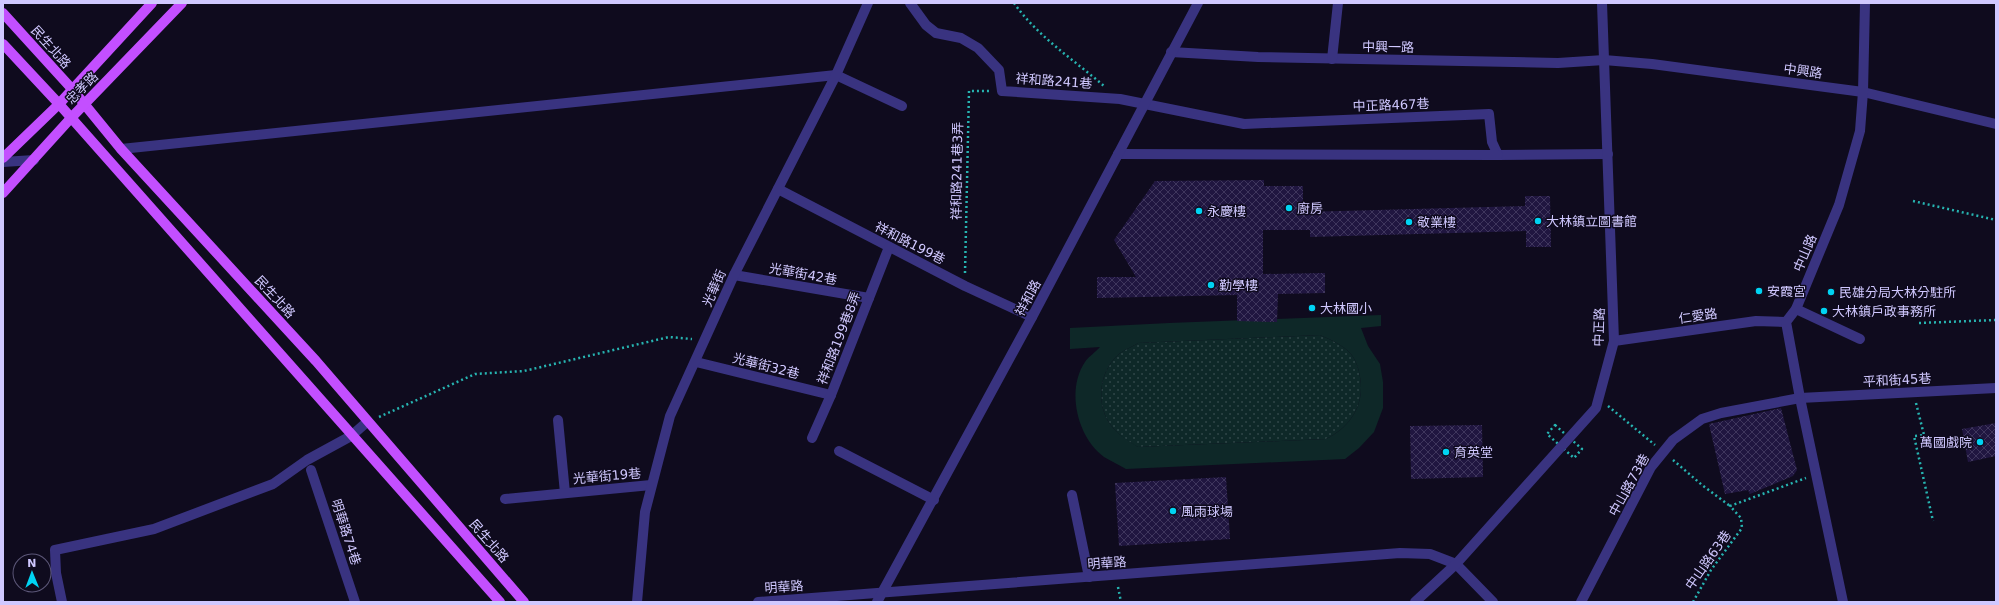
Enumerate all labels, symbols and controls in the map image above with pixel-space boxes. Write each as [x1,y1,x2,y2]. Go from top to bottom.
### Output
street label: 民生北路 [28,23,74,71]
street label: 中興一路 [1362,39,1414,55]
street label: 中興路 [1783,61,1823,81]
street label: 忠孝路 [63,69,101,107]
street label: 祥和路241巷 [1015,71,1093,91]
street label: 中正路467巷 [1352,96,1430,114]
street label: 祥和路241巷3弄 [949,122,965,220]
place label: 廚房 [1297,201,1323,216]
marker: 廚房 [1284,203,1294,213]
place label: 永慶樓 [1207,204,1246,219]
marker: 永慶樓 [1194,206,1204,216]
place label: 大林鎮立圖書館 [1546,214,1637,229]
place label: 敬業樓 [1417,215,1456,230]
marker: 大林鎮立圖書館 [1533,216,1543,226]
marker: 敬業樓 [1404,217,1414,227]
street label: 祥和路199巷 [872,219,948,267]
street label: 中山路 [1790,232,1820,274]
street label: 光華街42巷 [768,261,838,287]
street label: 光華街 [699,267,729,309]
street label: 民生北路 [252,273,298,321]
street label: 祥和路 [1012,277,1044,319]
place label: 勤學樓 [1219,278,1258,293]
marker: 勤學樓 [1206,280,1216,290]
place label: 安霞宮 [1767,284,1806,299]
place label: 民雄分局大林分駐所 [1839,285,1956,300]
marker: 安霞宮 [1754,286,1764,296]
marker: 民雄分局大林分駐所 [1826,287,1836,297]
street label: 祥和路199巷8弄 [814,290,864,386]
place label: 大林國小 [1320,301,1372,316]
marker: 大林國小 [1307,303,1317,313]
place label: 大林鎮戶政事務所 [1832,304,1936,319]
street label: 仁愛路 [1678,306,1718,326]
marker: 大林鎮戶政事務所 [1819,306,1829,316]
street label: 中正路 [1591,307,1607,347]
street label: 光華街32巷 [731,350,801,382]
street label: 平和街45巷 [1862,371,1932,389]
place label: 萬國戲院 [1920,435,1972,450]
marker: 萬國戲院 [1975,437,1985,447]
place label: 育英堂 [1454,445,1493,460]
marker: 育英堂 [1441,447,1451,457]
street label: 中山路73巷 [1606,451,1652,519]
street label: 光華街19巷 [572,466,642,486]
street label: 明華路74巷 [328,497,364,567]
place label: 風雨球場 [1181,504,1233,519]
marker: 風雨球場 [1168,506,1178,516]
street label: 民生北路 [466,516,512,566]
street label: 中山路63巷 [1682,528,1734,592]
north arrow [12,553,52,593]
street label: 明華路 [1087,554,1127,572]
text: N [27,557,37,570]
street label: 明華路 [764,578,804,596]

